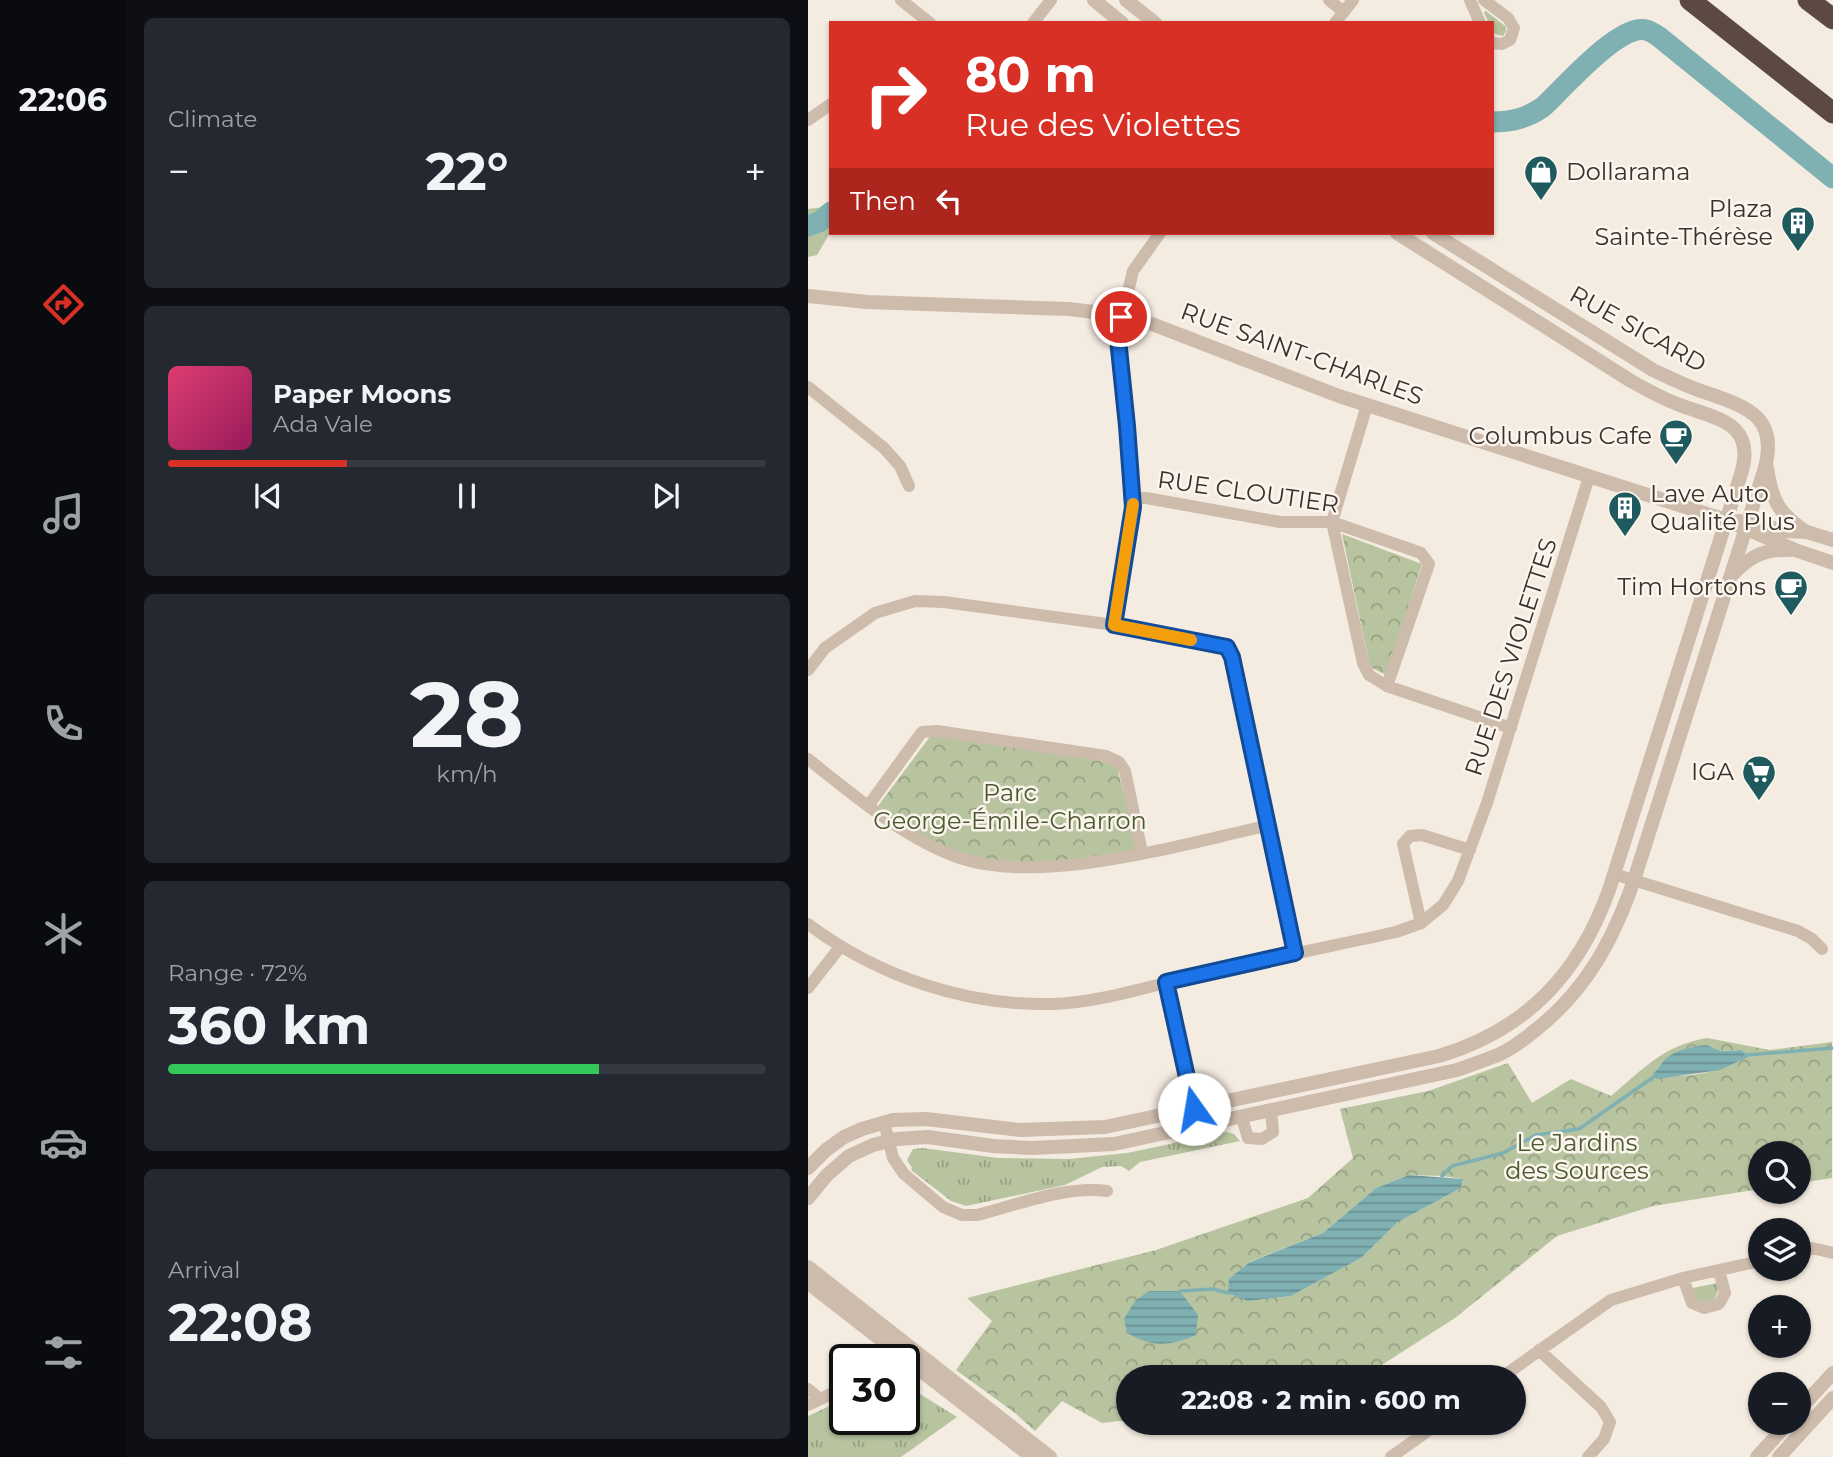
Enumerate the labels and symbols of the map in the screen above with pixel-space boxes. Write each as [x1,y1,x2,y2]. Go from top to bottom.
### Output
shop icon: Dollarama [1522,153,1560,202]
place label: Dollarama [1566,157,1690,186]
place label: Plaza Sainte-Thérèse [1594,194,1773,251]
building icon: Plaza Sainte-Thérèse [1779,204,1817,253]
street label: RUE SICARD [1565,279,1712,378]
pin [1091,287,1151,347]
street label: RUE SAINT-CHARLES [1177,296,1427,411]
cafe icon: Columbus Cafe [1657,417,1695,466]
place label: Columbus Cafe [1469,421,1652,450]
street label: RUE CLOUTIER [1156,464,1341,519]
place label: Lave Auto Qualité Plus [1650,479,1795,536]
building icon: Lave Auto Qualité Plus [1606,489,1644,538]
street label: RUE DES VIOLETTES [1458,534,1563,779]
cafe icon: Tim Hortons [1772,568,1810,617]
place label: Tim Hortons [1617,572,1766,601]
supermarket icon: IGA [1740,753,1778,802]
place label: IGA [1691,757,1735,786]
park label: Parc George-Émile-Charron [873,778,1147,835]
position arrow [1157,1072,1231,1146]
park label: Le Jardins des Sources [1505,1128,1649,1185]
speed limit sign: 30 [829,1344,920,1435]

